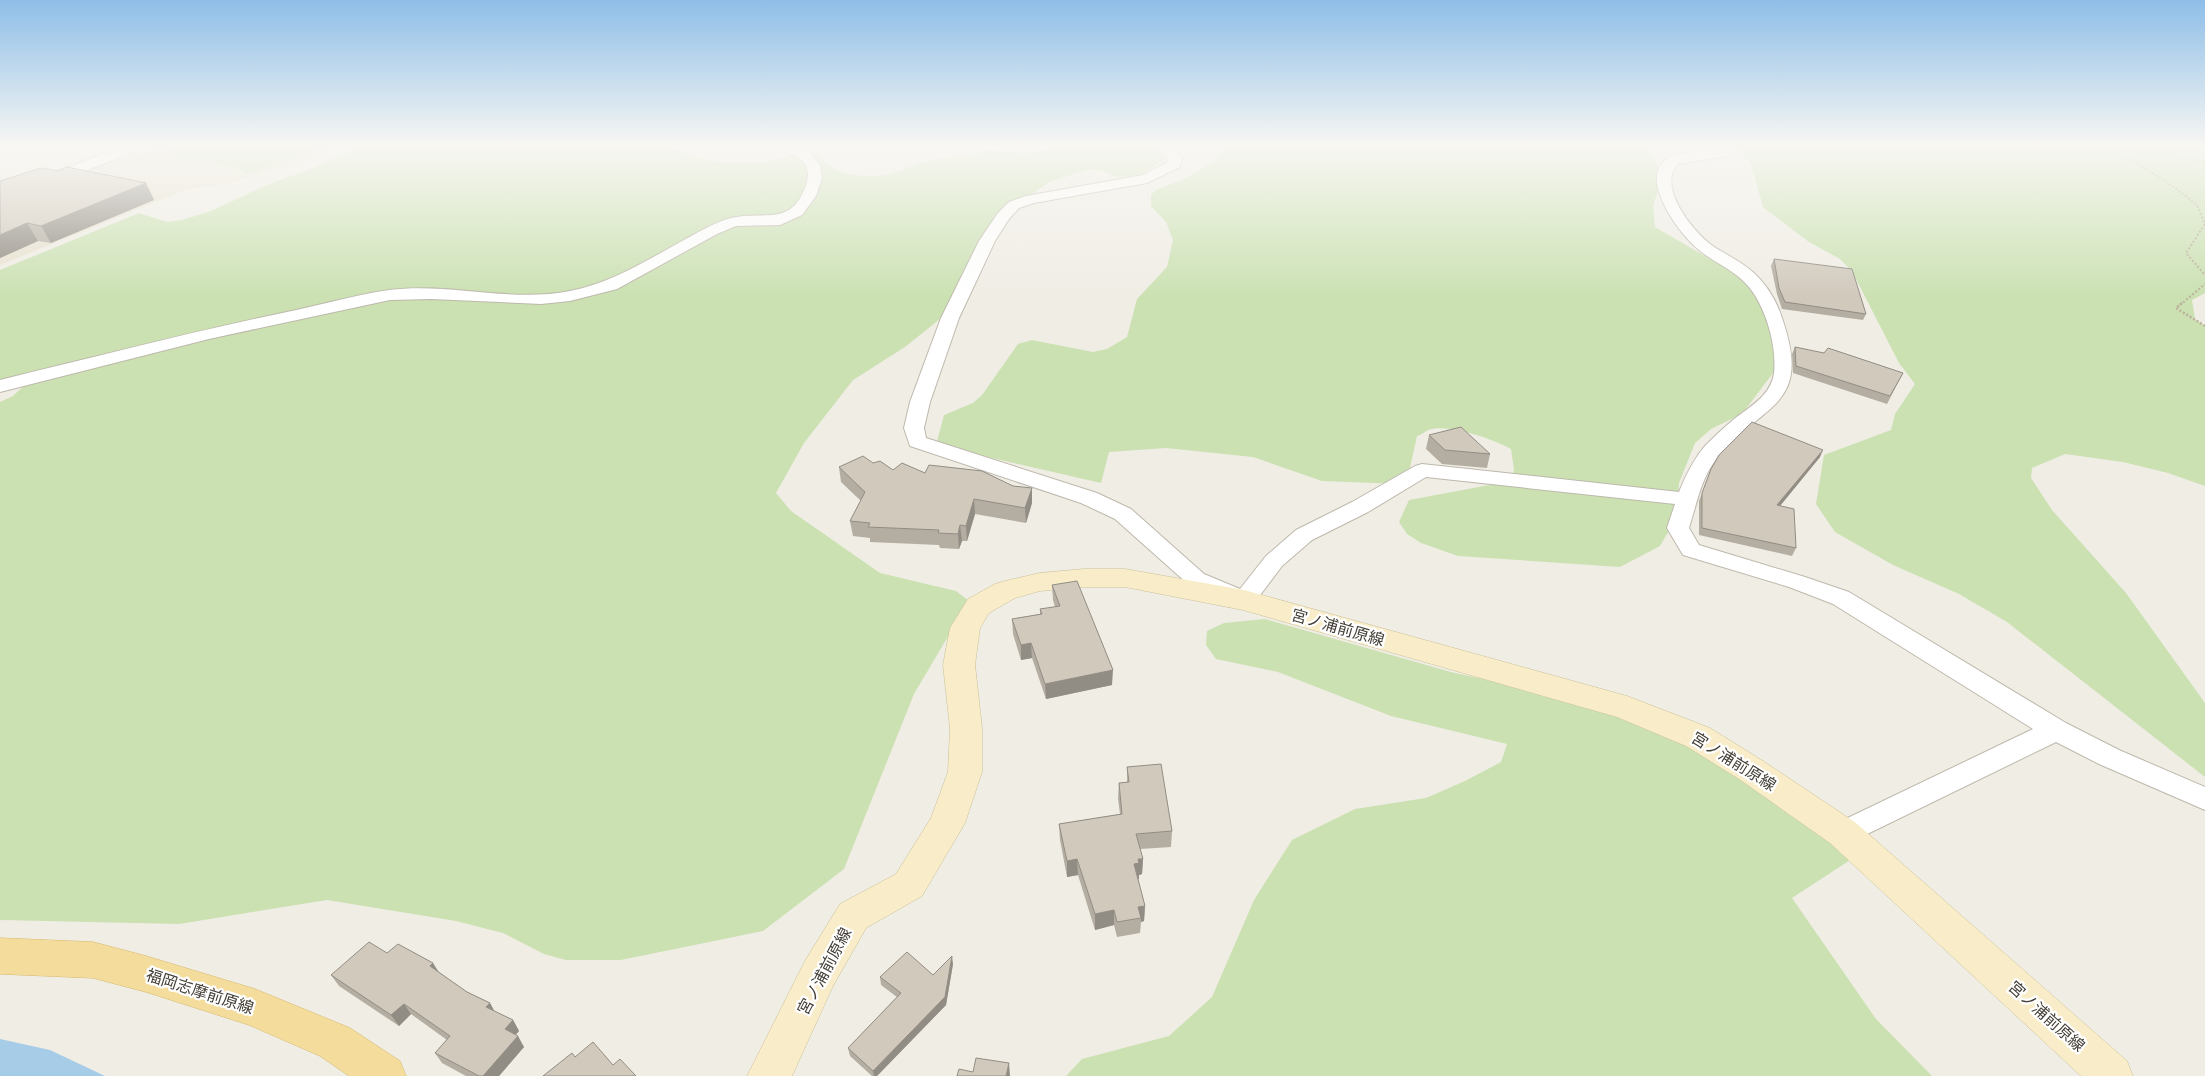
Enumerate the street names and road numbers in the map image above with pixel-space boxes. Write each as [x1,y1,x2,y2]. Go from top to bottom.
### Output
street label: 宮ノ浦前原線 [1289,605,1387,649]
street label: 宮ノ浦前原線 [1689,728,1779,794]
street label: 宮ノ浦前原線 [794,924,854,1018]
street label: 福岡志摩前原線 [144,965,256,1017]
street label: 宮ノ浦前原線 [2005,977,2089,1055]

